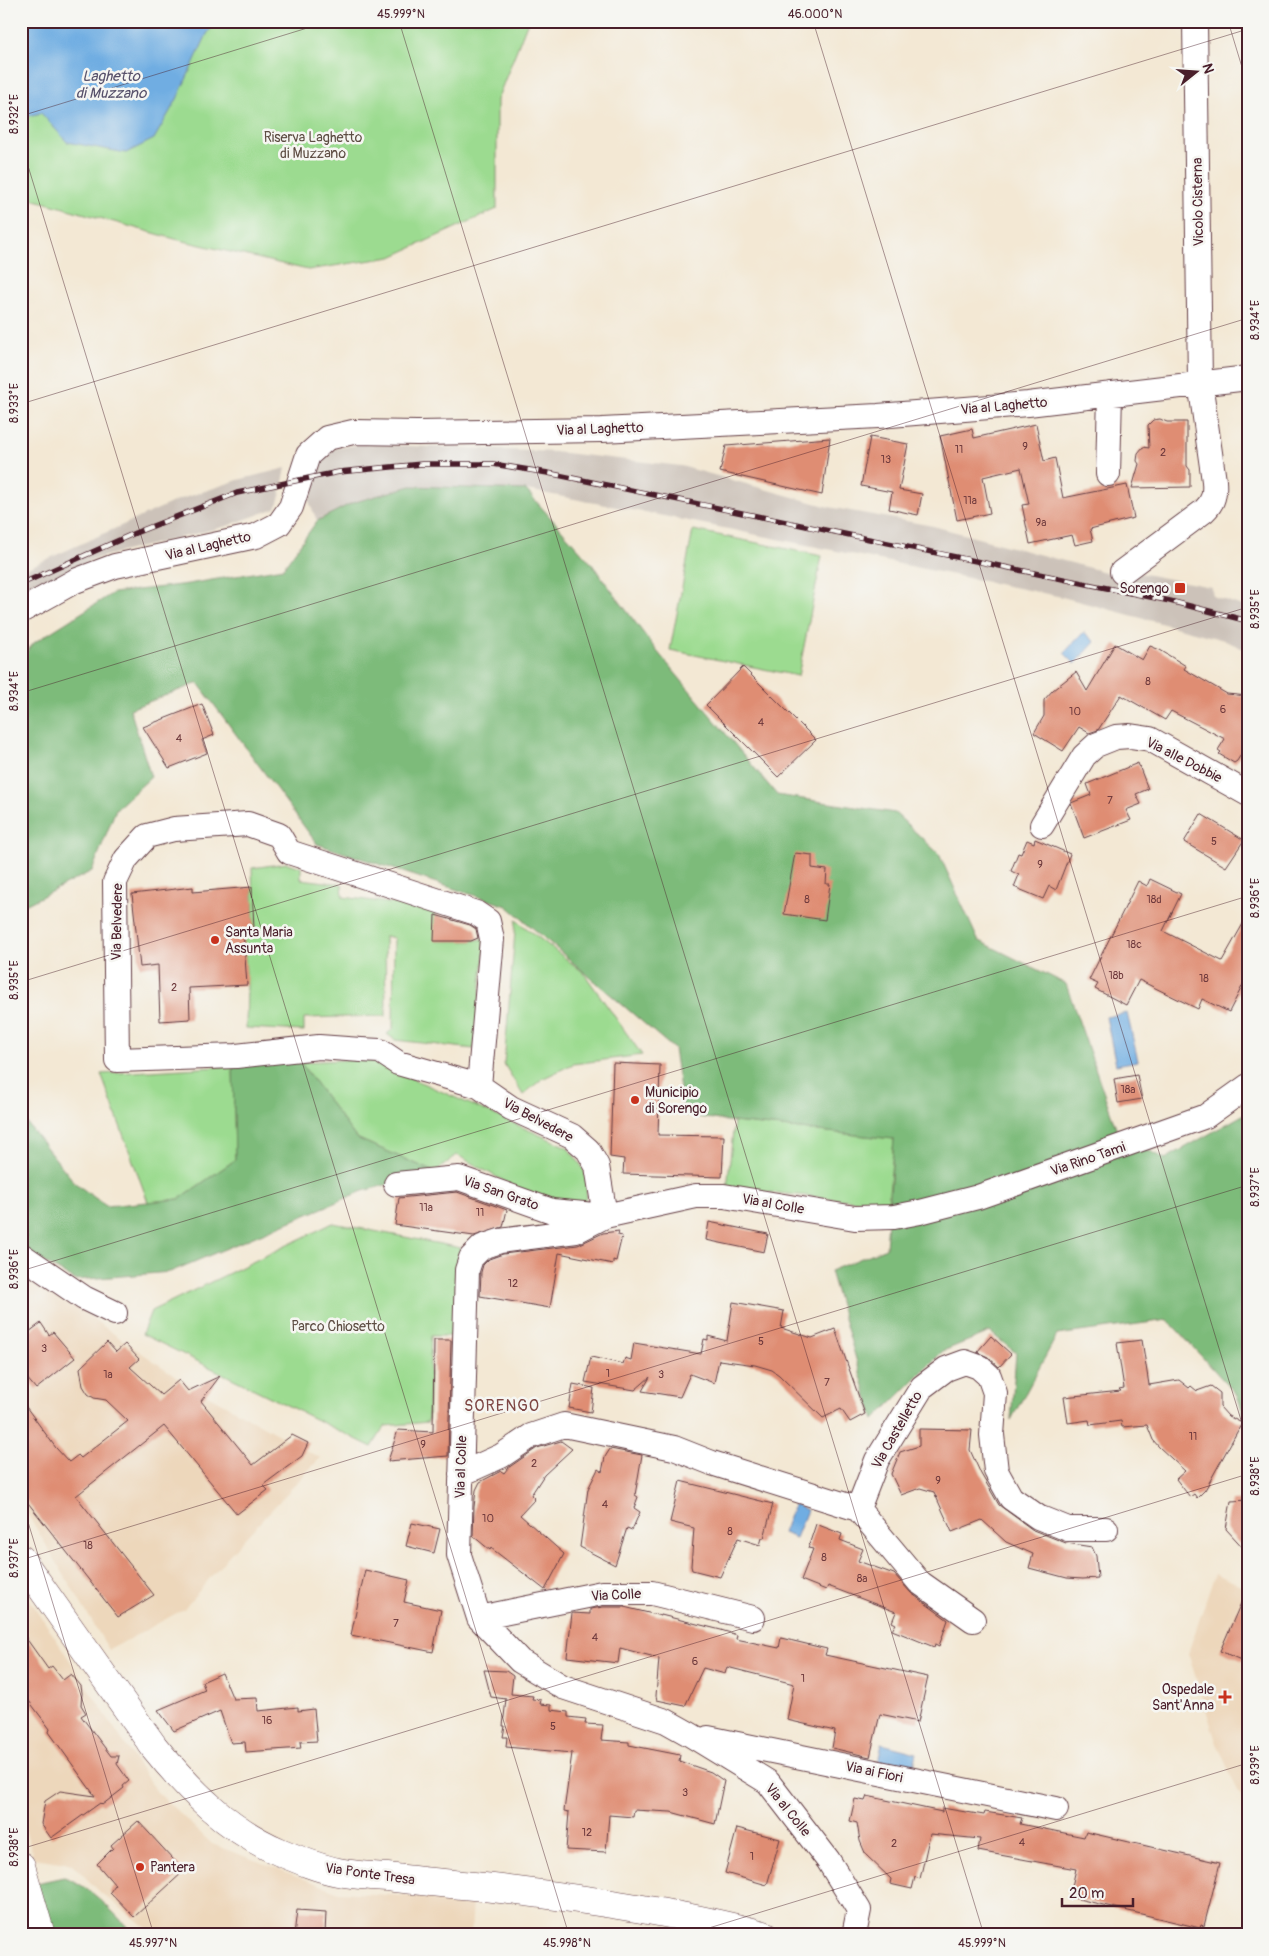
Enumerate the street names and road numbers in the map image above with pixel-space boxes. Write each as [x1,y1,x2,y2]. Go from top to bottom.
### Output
street label: Vicolo Cisterna [1189,157,1207,247]
street label: Via al Laghetto [960,394,1049,418]
street label: Via al Laghetto [556,419,644,439]
street label: Via al Laghetto [164,528,253,564]
street label: Via alle Dobbie [1143,734,1225,786]
street label: Via Belvedere [108,883,126,961]
street label: Via Belvedere [500,1094,576,1146]
street label: Via Rino Tami [1048,1138,1128,1180]
street label: Via San Grato [461,1172,542,1214]
street label: Via al Colle [740,1190,806,1218]
street label: Via Castelletto [868,1388,926,1472]
street label: Via al Colle [451,1435,471,1499]
street label: Via Colle [591,1585,642,1605]
street label: Via ai Fiori [844,1758,905,1786]
street label: Via al Colle [762,1780,814,1840]
street label: Via Ponte Tresa [324,1859,416,1889]

